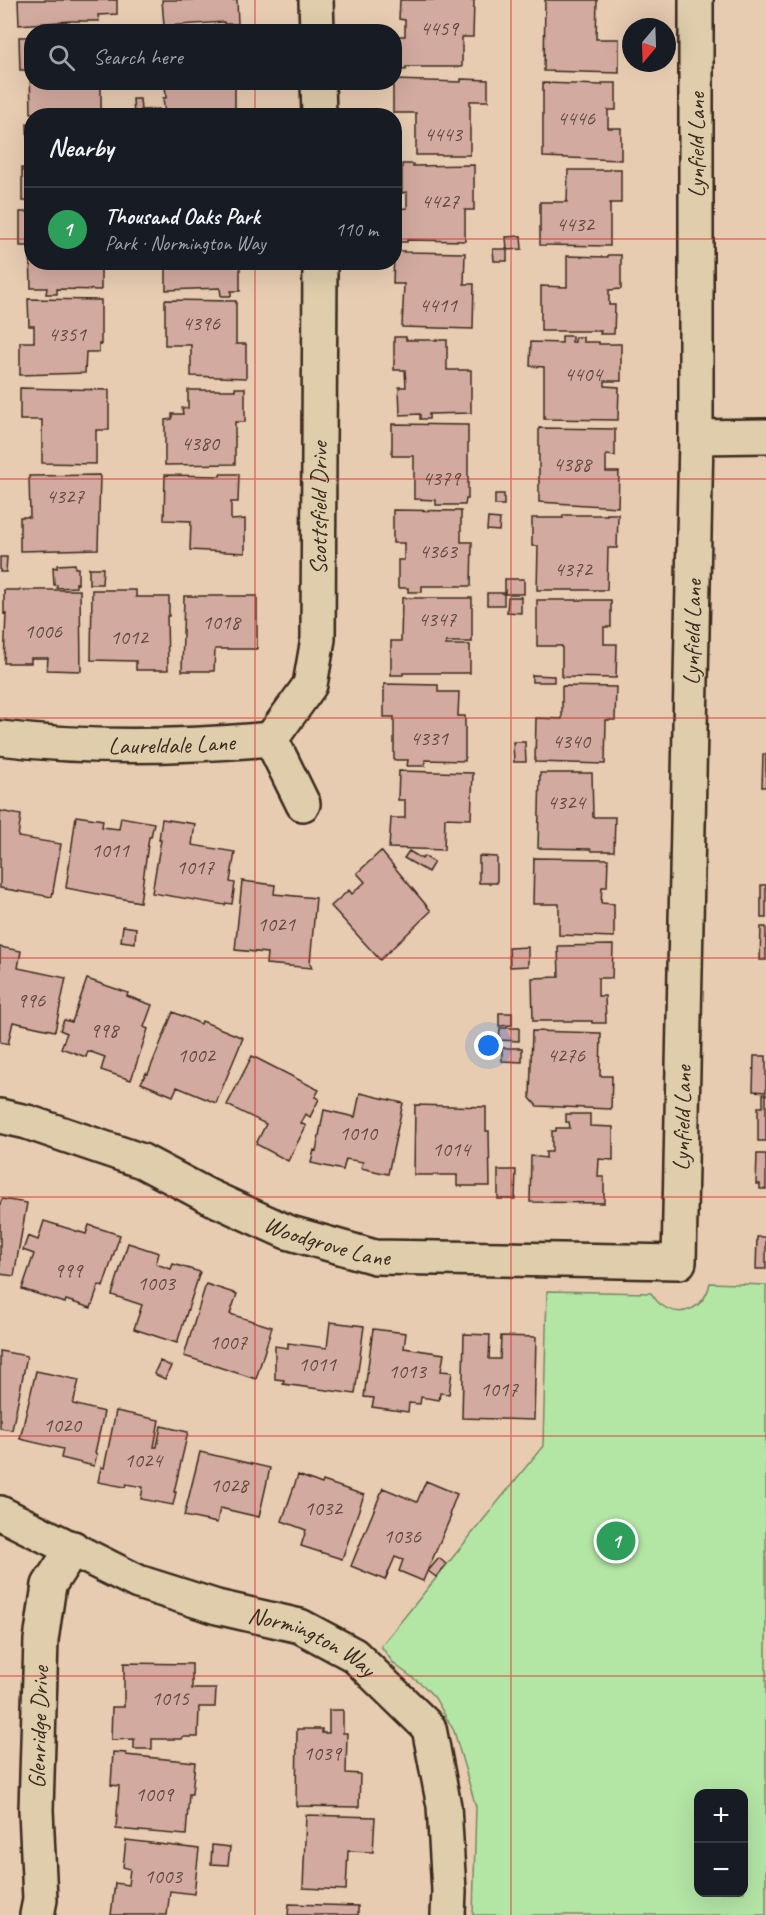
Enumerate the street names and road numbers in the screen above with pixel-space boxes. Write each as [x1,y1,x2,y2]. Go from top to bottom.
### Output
street label: Lynfield Lane [681,90,711,198]
street label: Scottsfield Drive [303,439,334,575]
street label: Lynfield Lane [676,577,708,685]
street label: Laureldale Lane [108,727,238,761]
street label: Lynfield Lane [666,1063,698,1171]
street label: Woodgrove Lane [260,1209,392,1272]
street label: Normington Way [245,1600,383,1684]
street label: Glenridge Drive [22,1664,55,1789]

